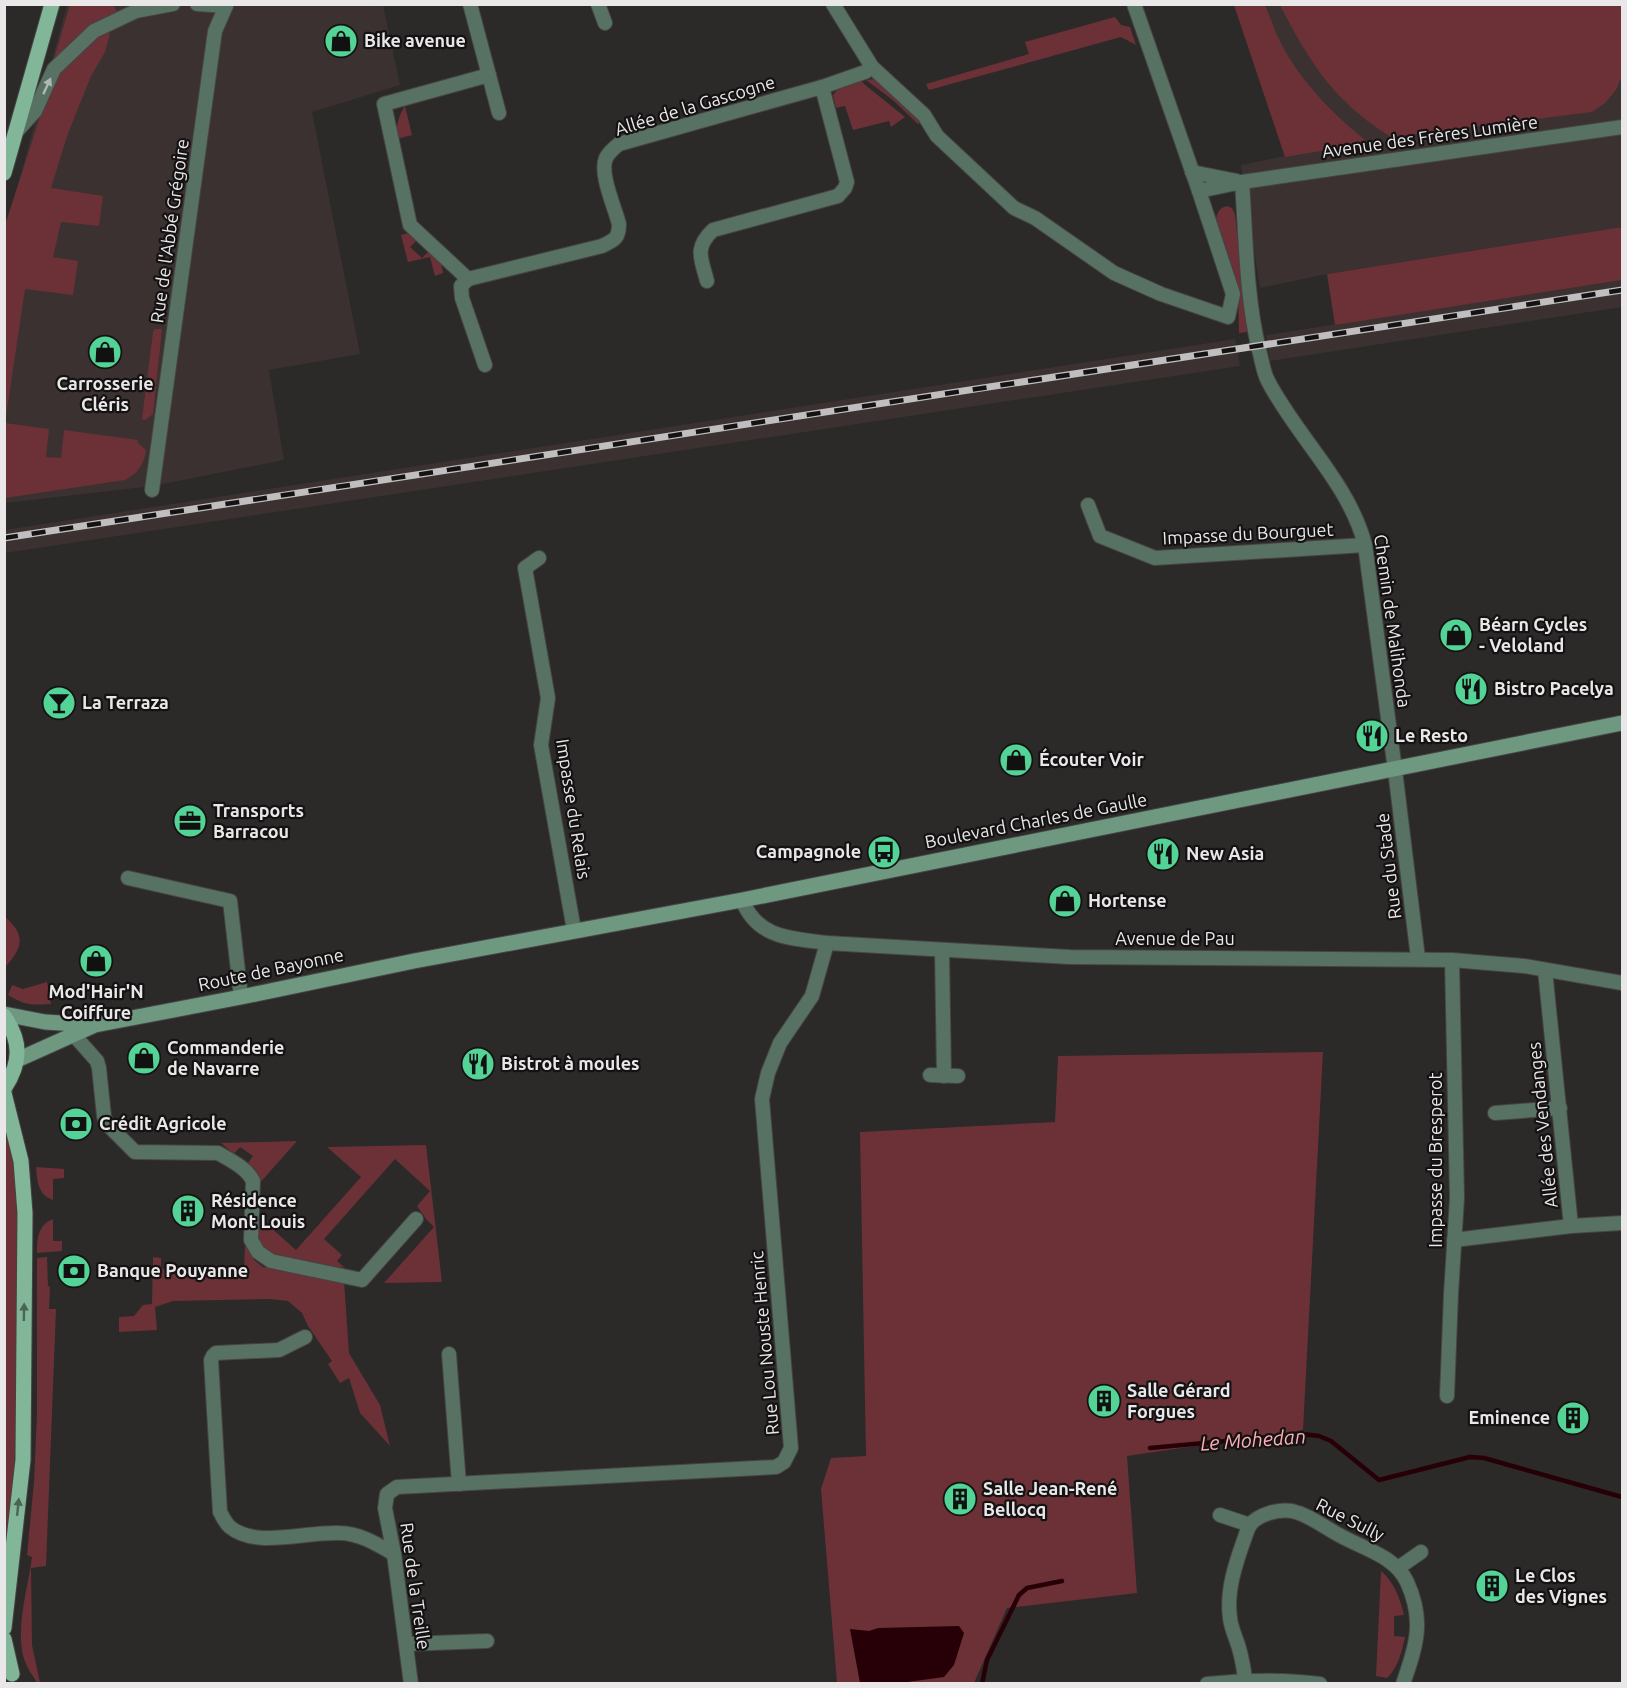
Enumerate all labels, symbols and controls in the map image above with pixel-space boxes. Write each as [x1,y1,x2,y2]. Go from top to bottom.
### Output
shop icon: Bike avenue [323,23,359,59]
place label: Bike avenue [364,30,466,50]
street label: Allée de la Gascogne [612,71,777,139]
one-way arrow [42,77,51,94]
street label: Avenue des Frères Lumière [1321,111,1539,161]
street label: Rue de l'Abbé Grégoire [146,138,192,324]
shop icon: Carrosserie Cléris [87,334,123,370]
place label: Carrosserie Cléris [56,373,154,414]
street label: Impasse du Bourguet [1162,519,1334,547]
street label: Chemin de Malihonda [1371,533,1415,709]
place label: Béarn Cycles - Veloland [1479,614,1587,655]
shop icon: Béarn Cycles - Veloland [1438,617,1474,653]
restaurant icon: Bistro Pacelya [1453,671,1489,707]
place label: Bistro Pacelya [1494,678,1614,698]
bar icon: La Terraza [41,685,77,721]
place label: La Terraza [82,692,169,712]
restaurant icon: Le Resto [1354,718,1390,754]
place label: Le Resto [1395,725,1468,745]
street label: Impasse du Relais [553,737,595,881]
shop icon: Écouter Voir [998,742,1034,778]
place label: Écouter Voir [1039,748,1144,769]
street label: Boulevard Charles de Gaulle [923,789,1149,851]
place label: Transports Barracou [213,800,304,841]
office icon: Transports Barracou [172,803,208,839]
street label: Rue du Stade [1372,812,1404,920]
bus stop icon: Campagnole [866,834,902,870]
restaurant icon: New Asia [1145,836,1181,872]
place label: Campagnole [756,841,861,861]
place label: New Asia [1186,843,1264,863]
shop icon: Hortense [1047,883,1083,919]
place label: Hortense [1088,890,1167,910]
street label: Avenue de Pau [1115,928,1235,948]
shop icon: Mod'Hair'N Coiffure [78,943,114,979]
street label: Route de Bayonne [196,944,345,994]
place label: Mod'Hair'N Coiffure [48,981,144,1022]
place label: Commanderie de Navarre [167,1037,284,1078]
shop icon: Commanderie de Navarre [126,1040,162,1076]
street label: Allée des Vendanges [1523,1041,1561,1209]
restaurant icon: Bistrot à moules [460,1046,496,1082]
place label: Bistrot à moules [501,1053,640,1073]
street label: Impasse du Bresperot [1425,1072,1445,1248]
bank icon: Crédit Agricole [58,1106,94,1142]
place label: Crédit Agricole [99,1113,227,1133]
place label: Résidence Mont Louis [211,1190,305,1231]
building icon: Résidence Mont Louis [170,1193,206,1229]
street label: Rue Lou Nouste Henric [746,1250,782,1436]
bank icon: Banque Pouyanne [56,1253,92,1289]
place label: Banque Pouyanne [97,1260,248,1280]
one-way arrow [19,1303,29,1322]
place label: Salle Gérard Forgues [1127,1380,1231,1421]
building icon: Salle Gérard Forgues [1086,1383,1122,1419]
building icon: Eminence [1555,1400,1591,1436]
place label: Eminence [1468,1407,1550,1427]
water label: Le Mohedan [1199,1424,1307,1455]
place label: Salle Jean-René Bellocq [983,1478,1117,1519]
building icon: Salle Jean-René Bellocq [942,1481,978,1517]
street label: Rue Sully [1313,1494,1388,1545]
one-way arrow [13,1497,22,1516]
street label: Rue de la Treille [397,1521,435,1651]
place label: Le Clos des Vignes [1515,1565,1607,1606]
building icon: Le Clos des Vignes [1474,1568,1510,1604]

